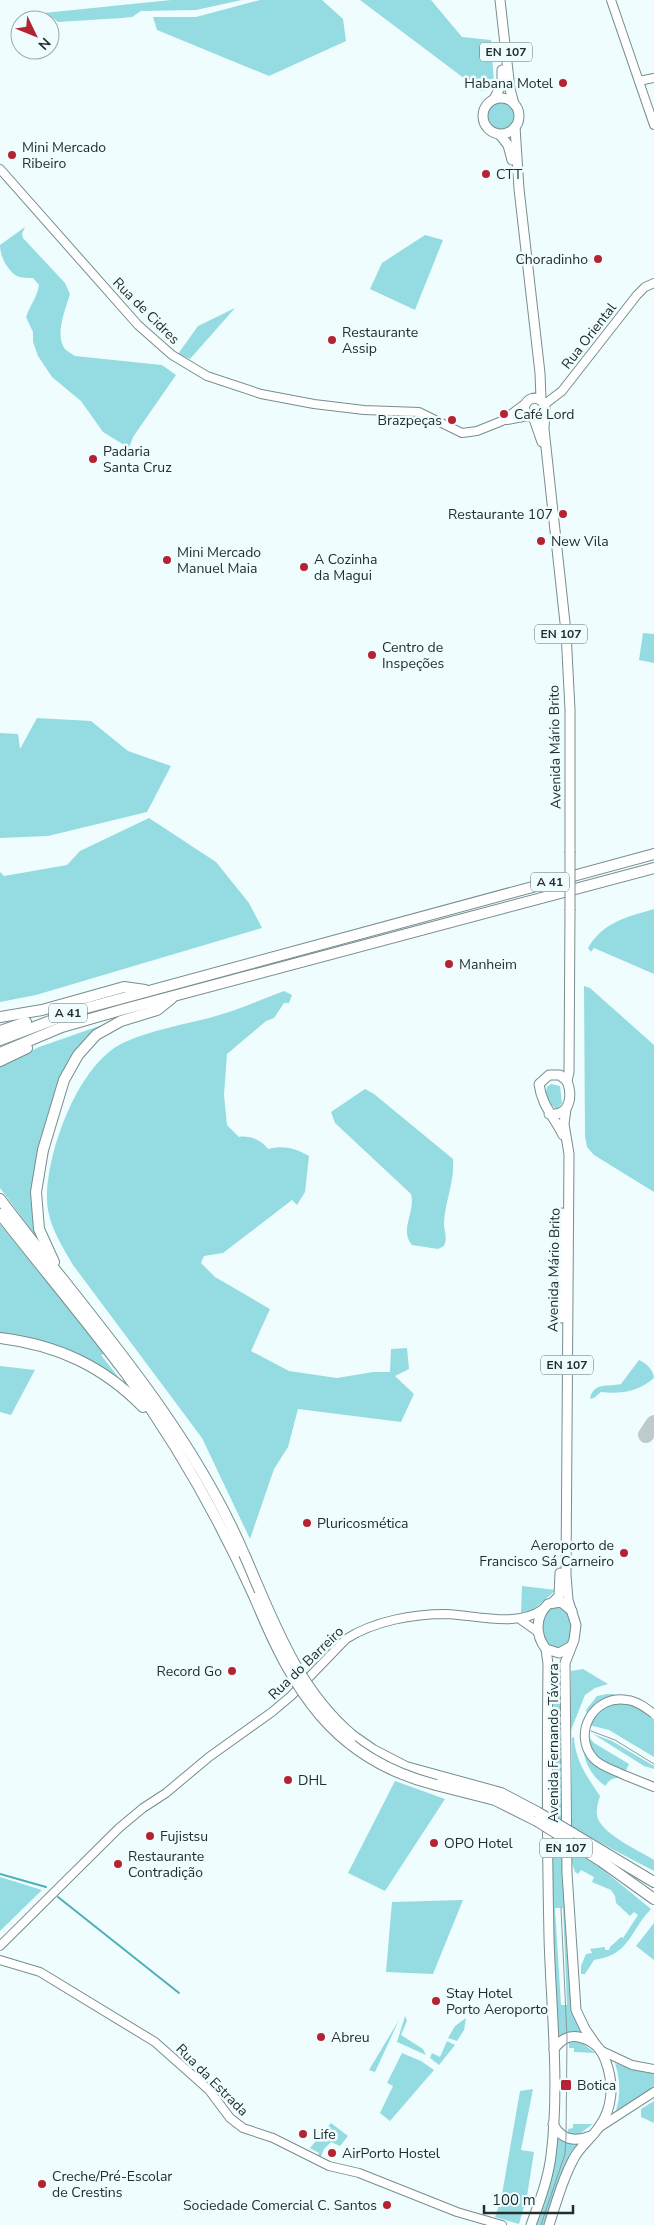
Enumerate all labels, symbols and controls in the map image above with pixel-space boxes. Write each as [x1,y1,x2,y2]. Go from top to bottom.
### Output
north arrow [10,10,60,60]
text: N [34,33,55,54]
road number: EN 107 [480,42,532,62]
place label: Habana Motel [464,74,554,93]
marker: Habana Motel [557,77,569,89]
place label: Mini Mercado Ribeiro [22,138,106,173]
marker: Mini Mercado Ribeiro [6,149,18,161]
place label: CTT [496,165,523,184]
marker: CTT [480,168,492,180]
place label: Choradinho [515,250,588,269]
marker: Choradinho [592,253,604,265]
street label: Rua de Cidres [108,273,184,349]
street label: Rua Oriental [557,298,621,373]
place label: Restaurante Assip [342,323,418,358]
marker: Restaurante Assip [326,334,338,346]
place label: Café Lord [514,405,575,424]
marker: Café Lord [498,408,510,420]
place label: Brazpeças [378,411,442,430]
marker: Brazpeças [446,414,458,426]
place label: Padaria Santa Cruz [103,442,172,477]
marker: Padaria Santa Cruz [87,453,99,465]
place label: Restaurante 107 [448,505,553,524]
marker: Restaurante 107 [557,508,569,520]
place label: New Vila [551,532,609,551]
marker: New Vila [535,535,547,547]
place label: Mini Mercado Manuel Maia [177,543,261,578]
place label: A Cozinha da Magui [314,550,377,585]
marker: Mini Mercado Manuel Maia [161,554,173,566]
marker: A Cozinha da Magui [298,561,310,573]
road number: EN 107 [535,624,587,644]
place label: Centro de Inspeções [382,638,444,673]
marker: Centro de Inspeções [366,649,378,661]
street label: Avenida Mário Brito [544,685,566,809]
road number: A 41 [531,872,569,892]
place label: Manheim [459,955,517,974]
marker: Manheim [443,958,455,970]
road number: A 41 [49,1004,87,1022]
street label: Avenida Mário Brito [543,1208,565,1332]
road number: EN 107 [541,1356,593,1374]
place label: Pluricosmética [317,1514,408,1533]
marker: Pluricosmética [301,1517,313,1529]
place label: Aeroporto de Francisco Sá Carneiro [479,1536,614,1571]
marker: Aeroporto de Francisco Sá Carneiro [618,1547,630,1559]
street label: Rua do Barreiro [264,1622,348,1704]
place label: Record Go [157,1662,222,1681]
street label: Avenida Fernando Távora [544,1663,563,1823]
marker: Record Go [226,1665,238,1677]
place label: DHL [298,1771,327,1790]
marker: DHL [282,1774,294,1786]
place label: Fujistsu [160,1827,208,1846]
marker: Fujistsu [144,1830,156,1842]
place label: OPO Hotel [444,1834,513,1853]
marker: OPO Hotel [428,1837,440,1849]
road number: EN 107 [540,1839,592,1858]
place label: Restaurante Contradição [128,1847,204,1882]
marker: Restaurante Contradição [112,1858,124,1870]
place label: Stay Hotel Porto Aeroporto [446,1984,548,2019]
marker: Stay Hotel Porto Aeroporto [430,1995,442,2007]
place label: Abreu [331,2028,370,2047]
marker: Abreu [315,2031,327,2043]
street label: Rua da Estrada [172,2040,252,2120]
place label: Botica [577,2076,616,2095]
marker: Botica [559,2078,573,2092]
place label: Life [313,2125,336,2144]
marker: Life [297,2128,309,2140]
place label: AirPorto Hostel [342,2144,441,2163]
marker: AirPorto Hostel [326,2147,338,2159]
place label: Creche/Pré-Escolar de Crestins [52,2167,172,2202]
marker: Creche/Pré-Escolar de Crestins [36,2178,48,2190]
scale bar [484,2182,573,2214]
text: 100 m [492,2190,536,2210]
place label: Sociedade Comercial C. Santos [183,2196,377,2215]
marker: Sociedade Comercial C. Santos [381,2199,393,2211]

